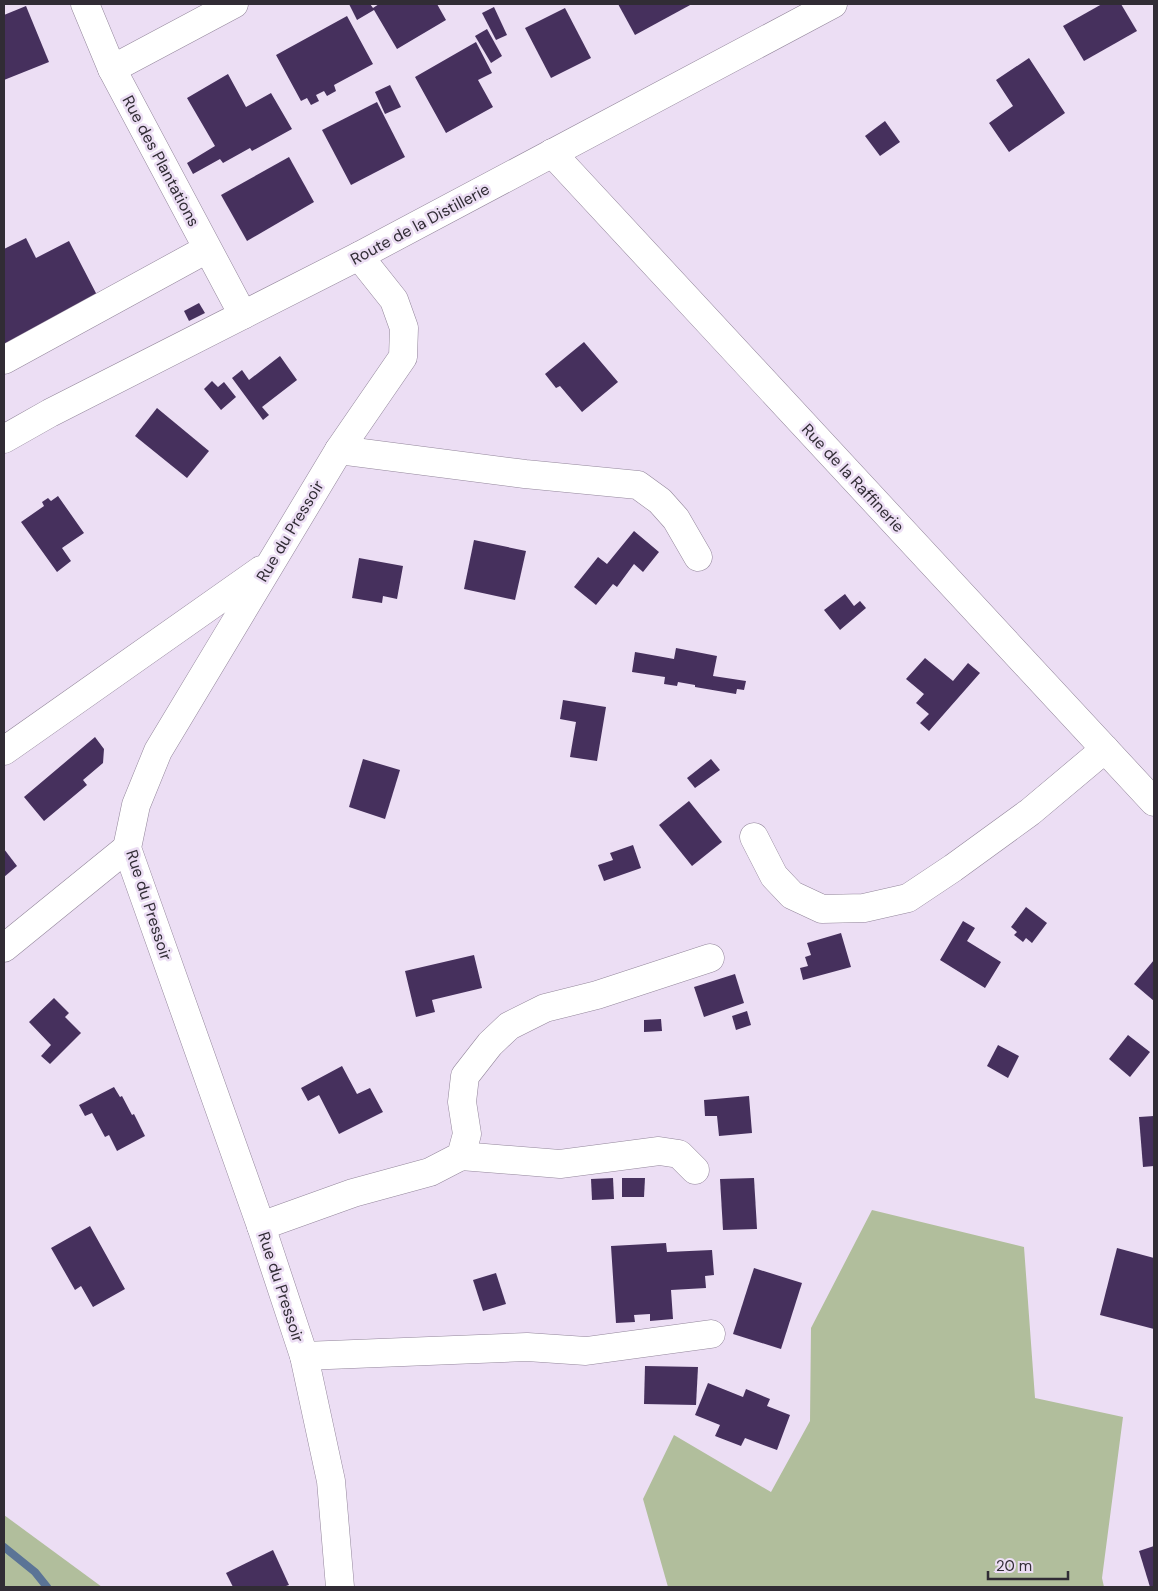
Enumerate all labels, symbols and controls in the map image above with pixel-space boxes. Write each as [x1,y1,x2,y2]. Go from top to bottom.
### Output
street label: Rue des Plantations [118,92,204,230]
street label: Route de la Distillerie [347,178,493,270]
street label: Rue de la Raffinerie [797,419,909,537]
street label: Rue du Pressoir [251,476,329,586]
street label: Rue du Pressoir [121,847,177,963]
street label: Rue du Pressoir [253,1229,309,1345]
scale bar [988,1548,1068,1580]
text: 20 m [996,1556,1032,1576]

